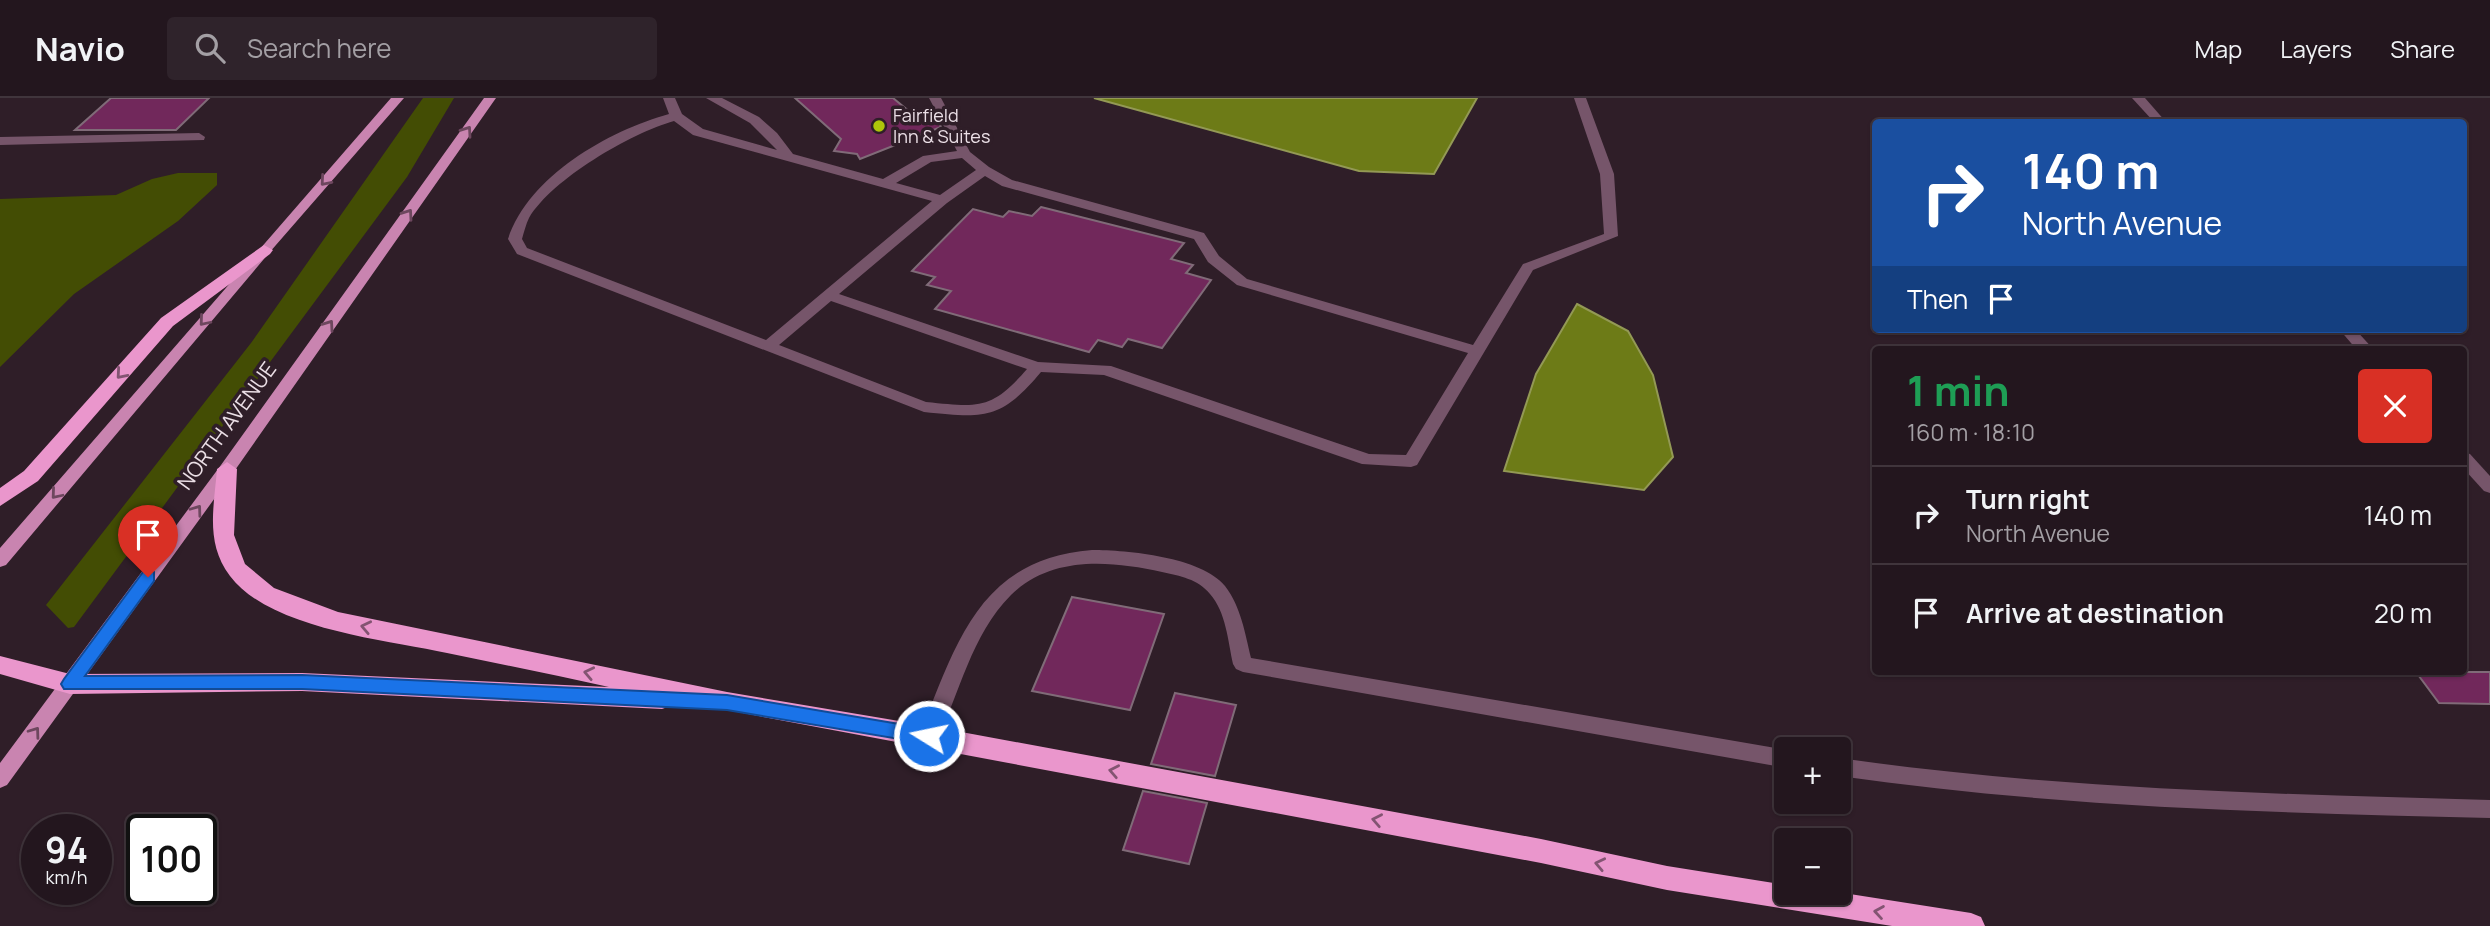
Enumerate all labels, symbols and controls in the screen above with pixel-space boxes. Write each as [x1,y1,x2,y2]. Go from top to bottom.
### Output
search box [167,17,657,80]
text: Navio [35,26,125,71]
icon: search [191,29,229,67]
text: Search here [247,30,391,66]
text: Map [2195,32,2242,65]
text: Layers [2280,32,2352,65]
text: Share [2390,32,2455,65]
place label: Fairfield Inn & Suites [893,103,990,148]
marker: Fairfield Inn & Suites [871,118,887,134]
one-way arrow [459,126,471,139]
text: 140 m [2022,137,2159,204]
icon: right [1907,147,1998,238]
one-way arrow [321,172,333,185]
text: North Avenue [2022,201,2222,245]
one-way arrow [400,209,412,222]
icon: arrive [1982,280,2020,318]
text: Then [1907,281,1968,317]
one-way arrow [200,312,212,325]
one-way arrow [321,320,333,333]
street label: NORTH AVENUE [170,356,282,495]
text: 1 min [1907,361,2010,419]
one-way arrow [116,366,129,379]
button: close [2358,369,2432,443]
text: 160 m · 18:10 [1907,416,2035,448]
text: Turn right [1966,481,2090,517]
one-way arrow [52,486,65,499]
icon: right [1907,496,1945,534]
text: 140 m [2363,497,2432,533]
pin [118,505,178,577]
one-way arrow [189,505,201,518]
icon: arrive [129,516,167,554]
text: North Avenue [1966,517,2110,549]
icon: arrive [1907,594,1945,632]
text: Arrive at destination [1966,595,2224,631]
text: 20 m [2374,595,2432,631]
one-way arrow [360,620,372,635]
one-way arrow [583,667,595,682]
position arrow [892,699,966,773]
one-way arrow [27,727,39,739]
map controls [1774,737,1851,905]
button: + [1774,737,1851,814]
one-way arrow [1108,764,1120,779]
one-way arrow [1371,813,1383,828]
speed limit sign: 100 [126,814,217,905]
text: 94 [45,826,88,874]
button: − [1774,828,1851,905]
one-way arrow [1594,857,1606,872]
text: km/h [46,865,87,889]
one-way arrow [1873,905,1885,920]

